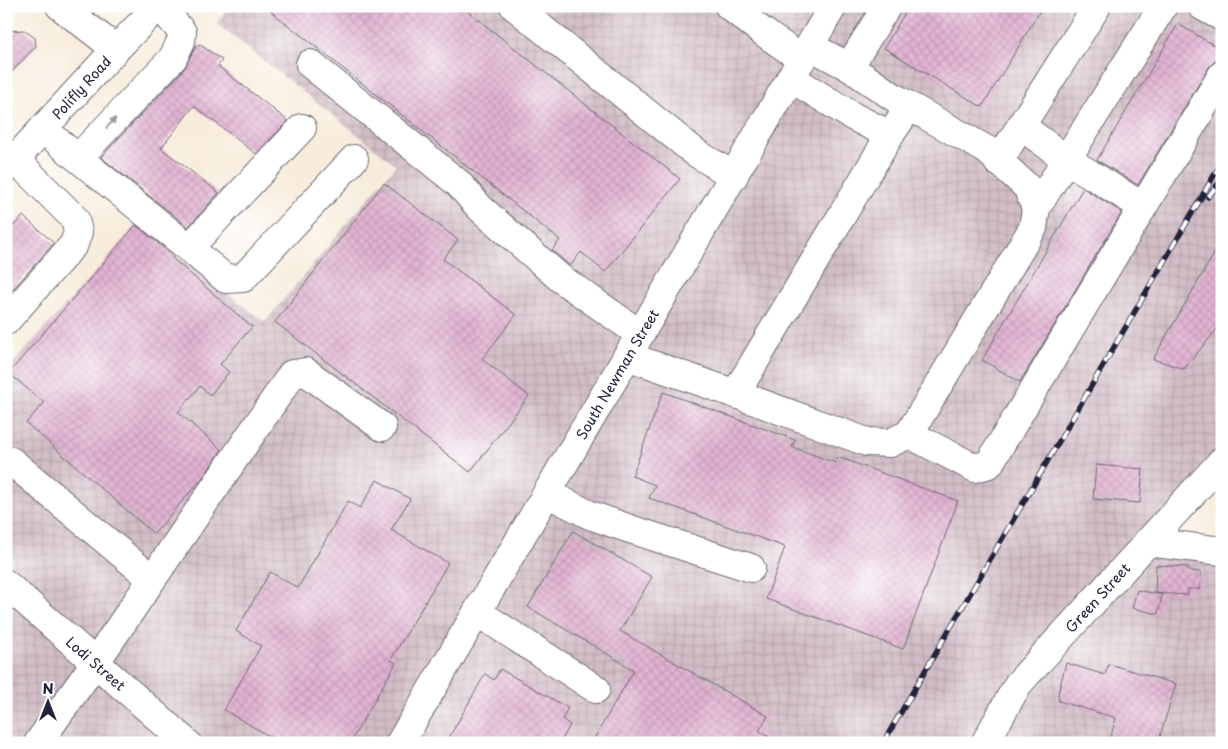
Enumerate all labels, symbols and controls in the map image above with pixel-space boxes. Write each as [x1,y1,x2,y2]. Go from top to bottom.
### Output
street label: Polifly Road [47,51,116,123]
one-way arrow [105,117,117,129]
street label: South Newman Street [570,305,663,443]
street label: Green Street [1060,558,1135,637]
street label: Lodi Street [62,631,131,695]
north arrow [22,676,72,726]
text: N [42,678,54,699]

